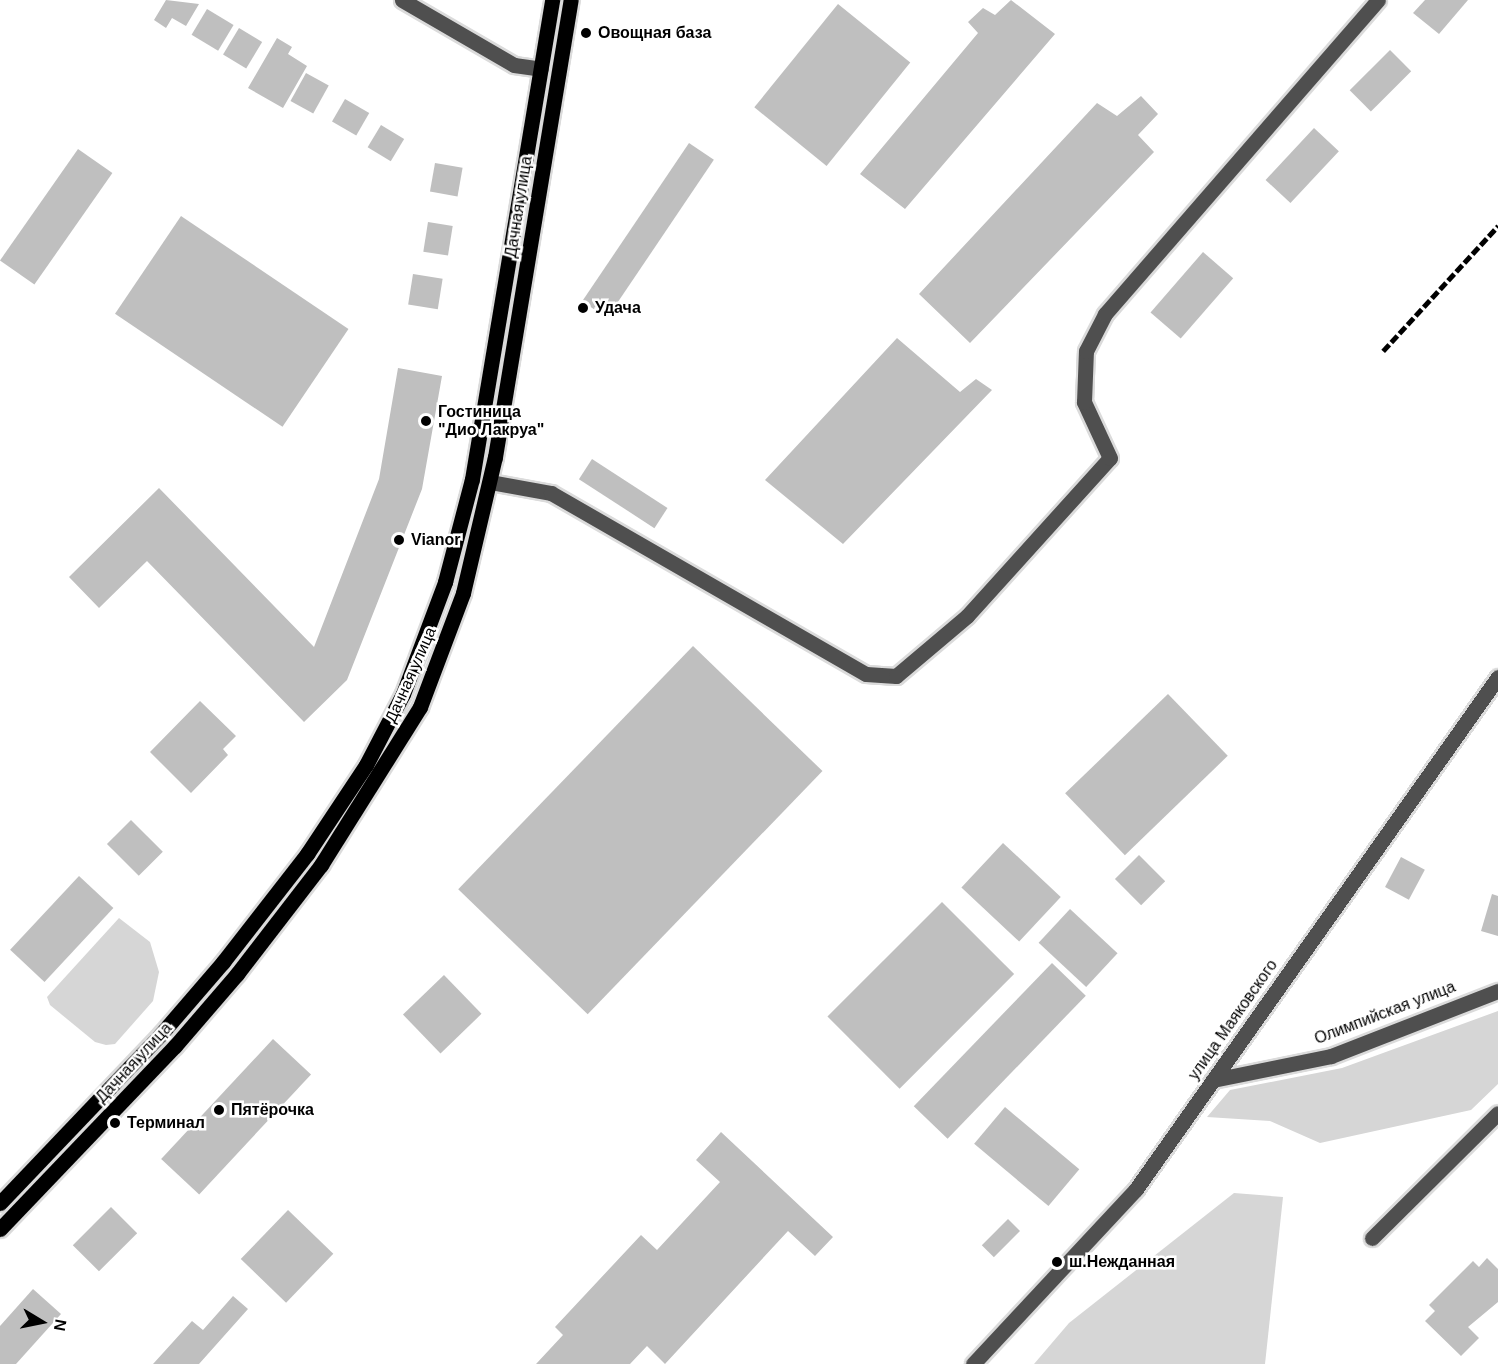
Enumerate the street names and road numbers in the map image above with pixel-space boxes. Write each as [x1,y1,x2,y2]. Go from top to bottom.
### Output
street label: Дачная улица [501,155,537,259]
street label: Дачная улица [381,624,441,726]
street label: улица Маяковского [1184,956,1282,1084]
street label: Олимпийская улица [1312,977,1458,1049]
street label: Дачная улица [92,1019,176,1107]

